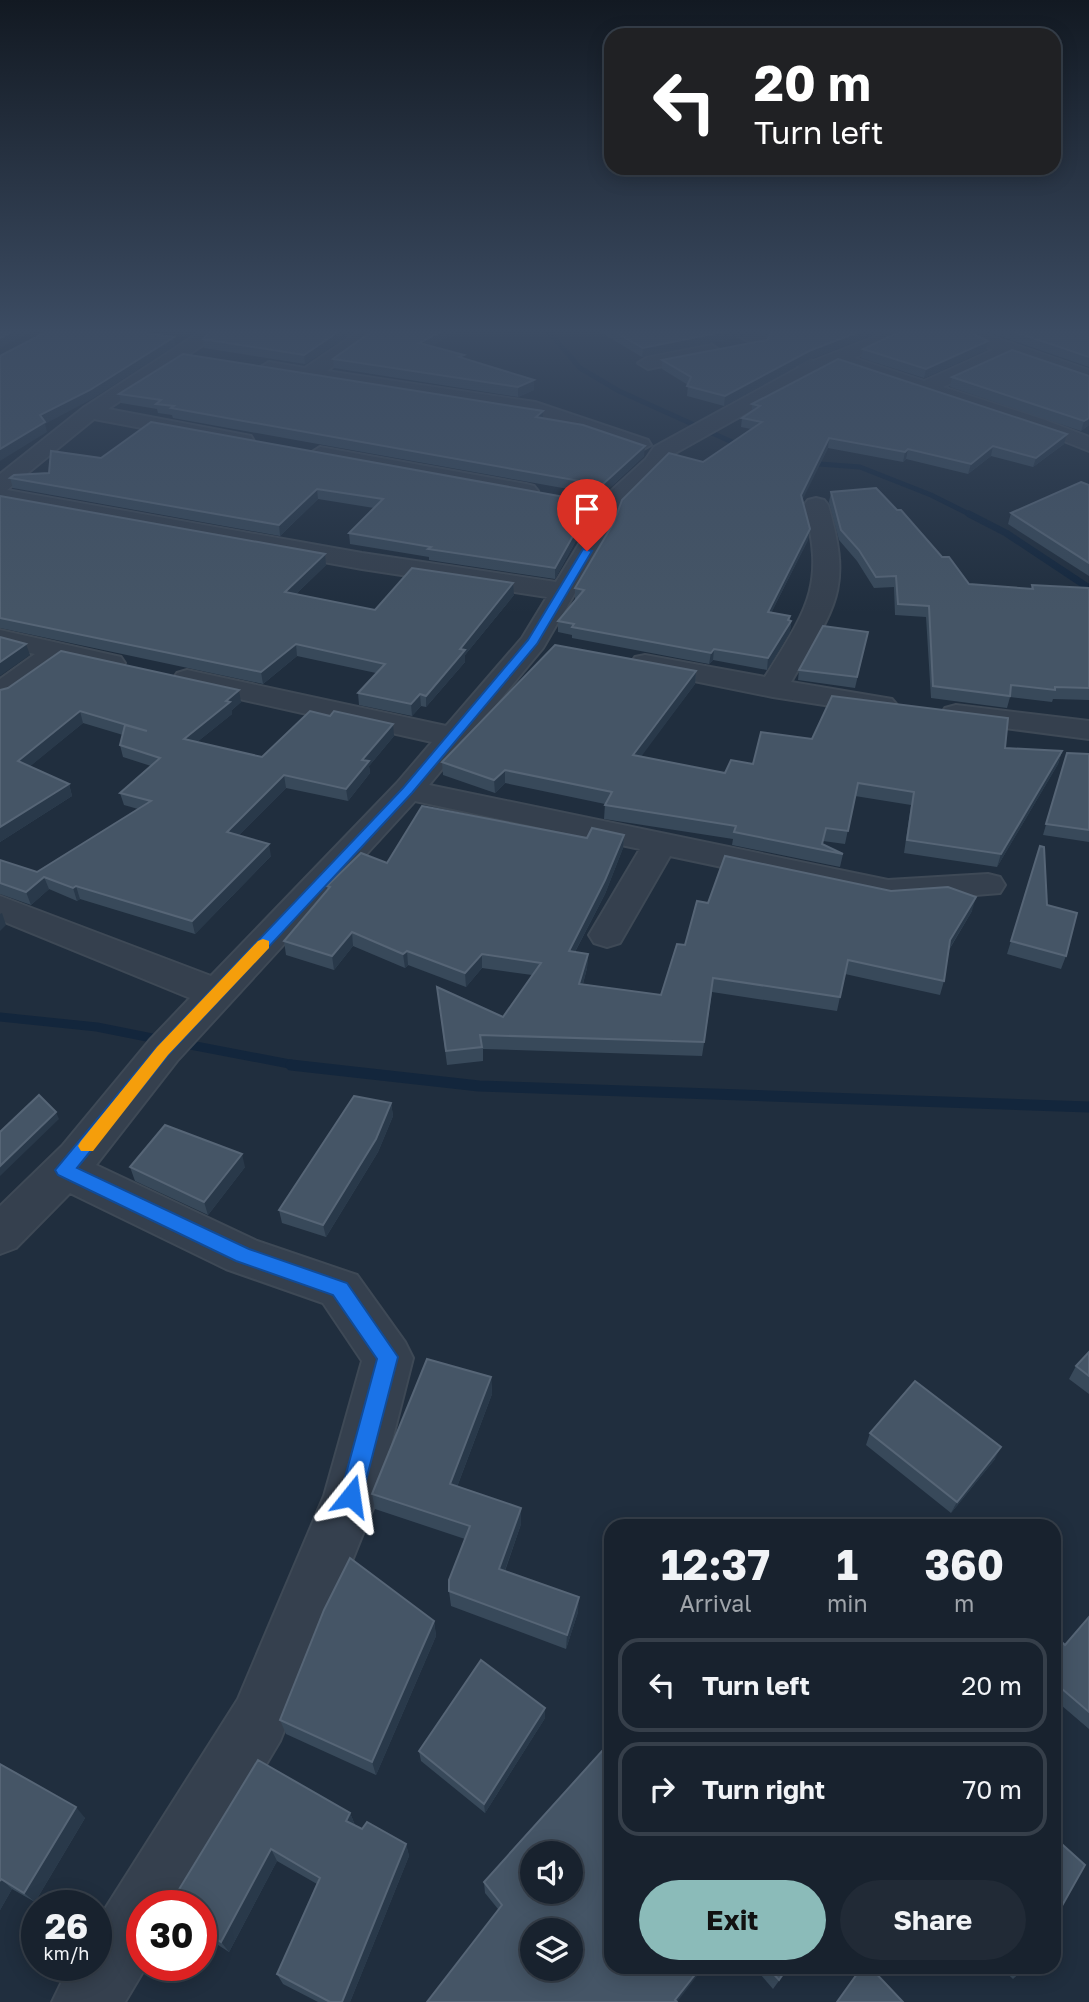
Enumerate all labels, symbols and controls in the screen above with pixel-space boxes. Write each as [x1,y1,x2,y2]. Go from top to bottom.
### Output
text: 20 m [754,53,871,112]
icon: left [639,56,730,147]
text: Turn left [754,113,883,151]
pin [557,479,617,551]
icon: arrive [568,490,606,528]
position arrow [314,1459,388,1533]
text: 12:37 [661,1539,770,1589]
text: 1 [836,1539,858,1589]
text: 360 [925,1539,1004,1589]
text: Arrival [679,1589,752,1617]
text: min [827,1589,868,1617]
text: m [954,1589,974,1617]
icon: left [643,1666,681,1704]
text: Turn left [702,1670,810,1701]
text: 20 m [961,1670,1022,1701]
icon: right [643,1770,681,1808]
text: Turn right [702,1774,825,1805]
text: 70 m [963,1774,1022,1805]
map controls [520,1841,583,1981]
button: sound [520,1841,583,1904]
button: Exit [639,1880,826,1960]
button: Share [840,1880,1026,1960]
speed limit sign: 30 [126,1890,217,1981]
text: 26 [45,1905,88,1947]
button: layers [520,1918,583,1981]
text: km/h [44,1942,89,1964]

